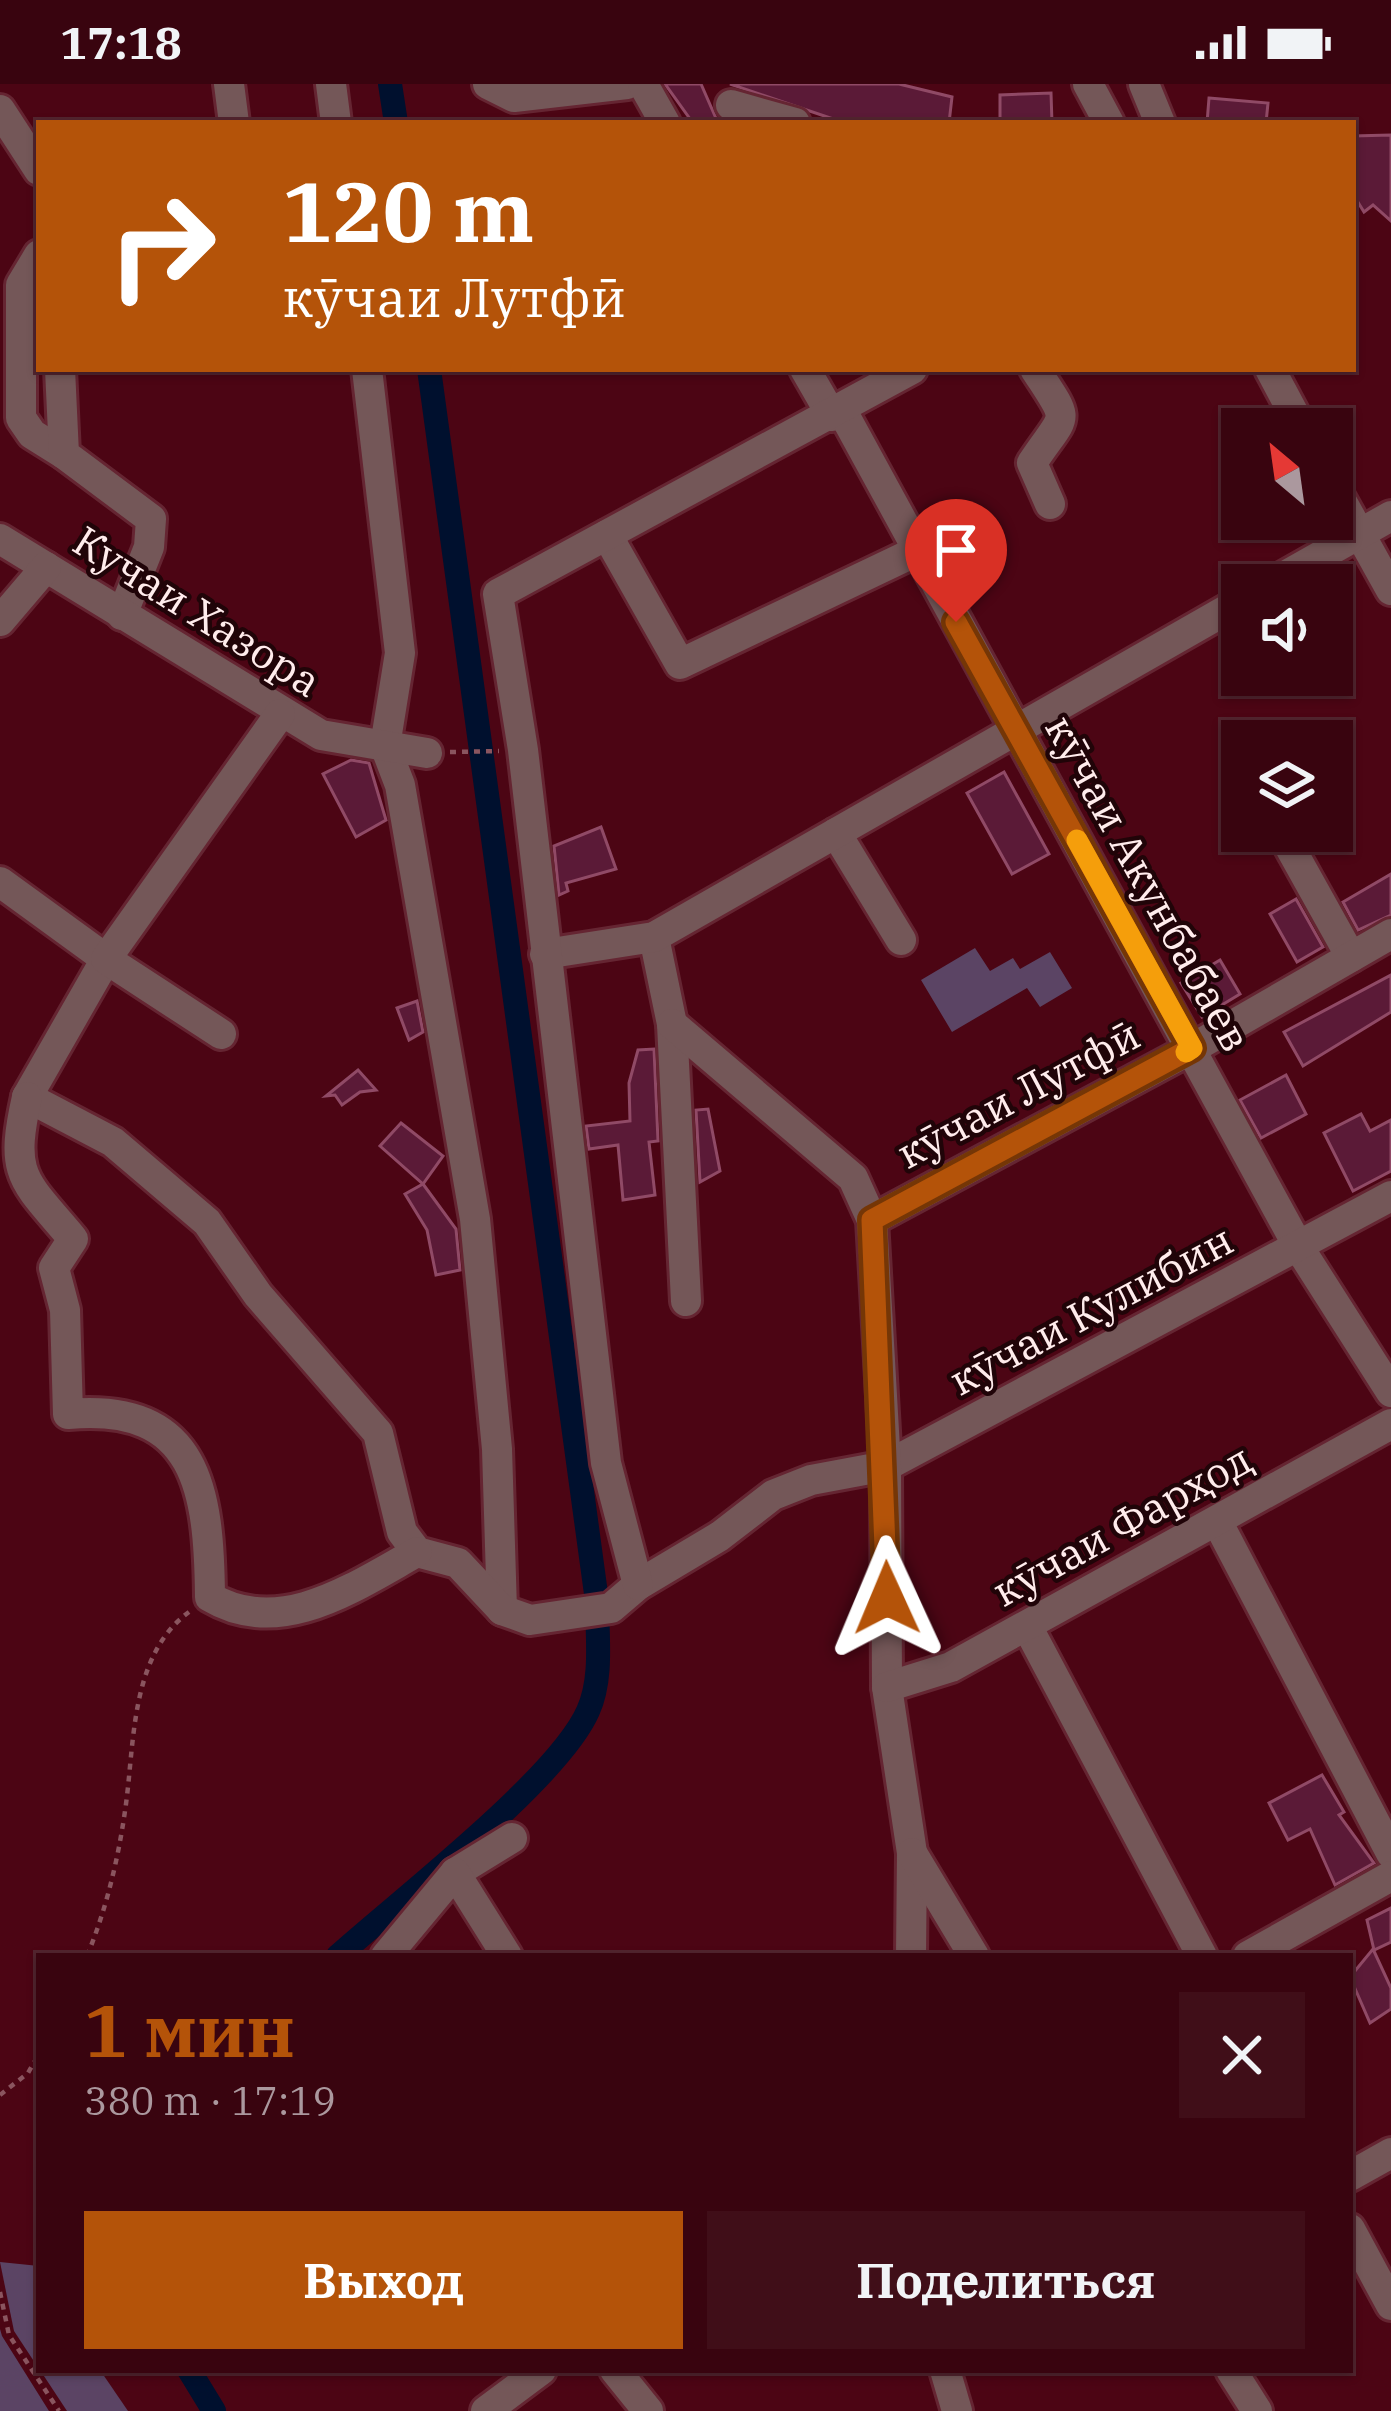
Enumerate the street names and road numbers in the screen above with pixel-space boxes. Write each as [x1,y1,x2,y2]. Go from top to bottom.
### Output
street label: Кучаи Хазора [63,513,331,708]
street label: кӯчаи Акунбабаев [1033,705,1264,1061]
street label: кӯчаи Лутфӣ [887,1006,1149,1181]
street label: кӯчаи Кулибин [939,1212,1242,1407]
street label: кӯчаи Фарҳод [982,1431,1261,1619]

